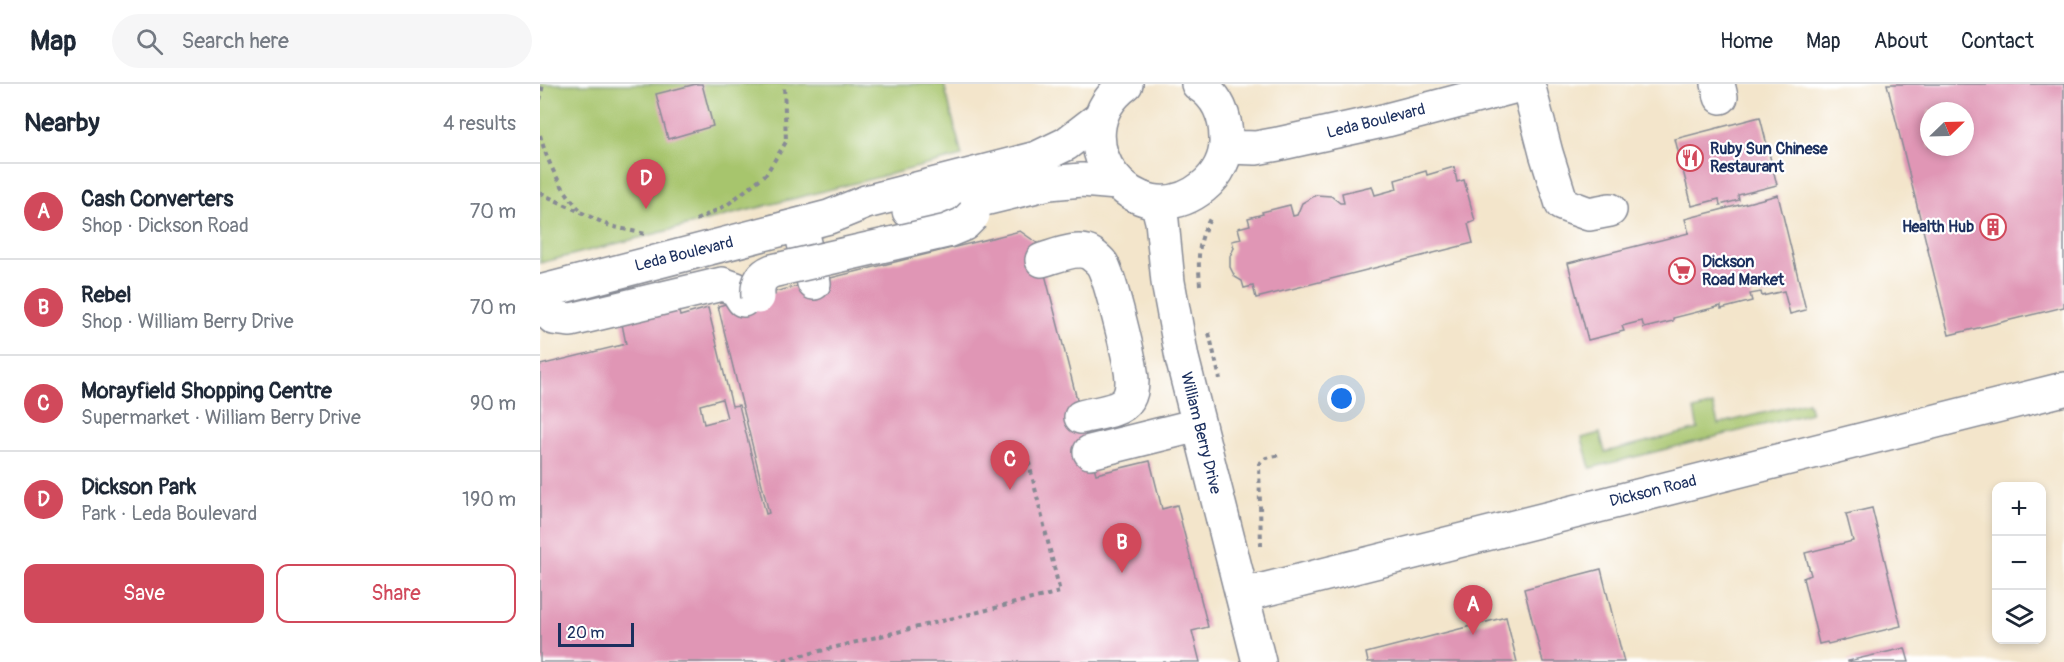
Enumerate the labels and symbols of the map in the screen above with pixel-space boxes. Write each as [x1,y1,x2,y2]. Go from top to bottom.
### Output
street label: Leda Boulevard [1325,99,1427,143]
north arrow [1920,102,1974,156]
place label: Ruby Sun Chinese Restaurant [1710,139,1829,177]
restaurant icon: Ruby Sun Chinese Restaurant [1675,143,1705,173]
pin: D [626,160,666,209]
building icon: Health Hub [1978,212,2008,242]
place label: Health Hub [1902,217,1974,237]
street label: Leda Boulevard [633,232,735,276]
place label: Dickson Road Market [1702,252,1785,290]
supermarket icon: Dickson Road Market [1667,256,1697,286]
street label: William Berry Drive [1176,370,1226,496]
your location [1327,384,1356,413]
pin: C [990,440,1030,490]
street label: Dickson Road [1607,471,1699,511]
pin: B [1102,524,1142,573]
pin: A [1454,586,1492,635]
scale bar [558,620,634,648]

